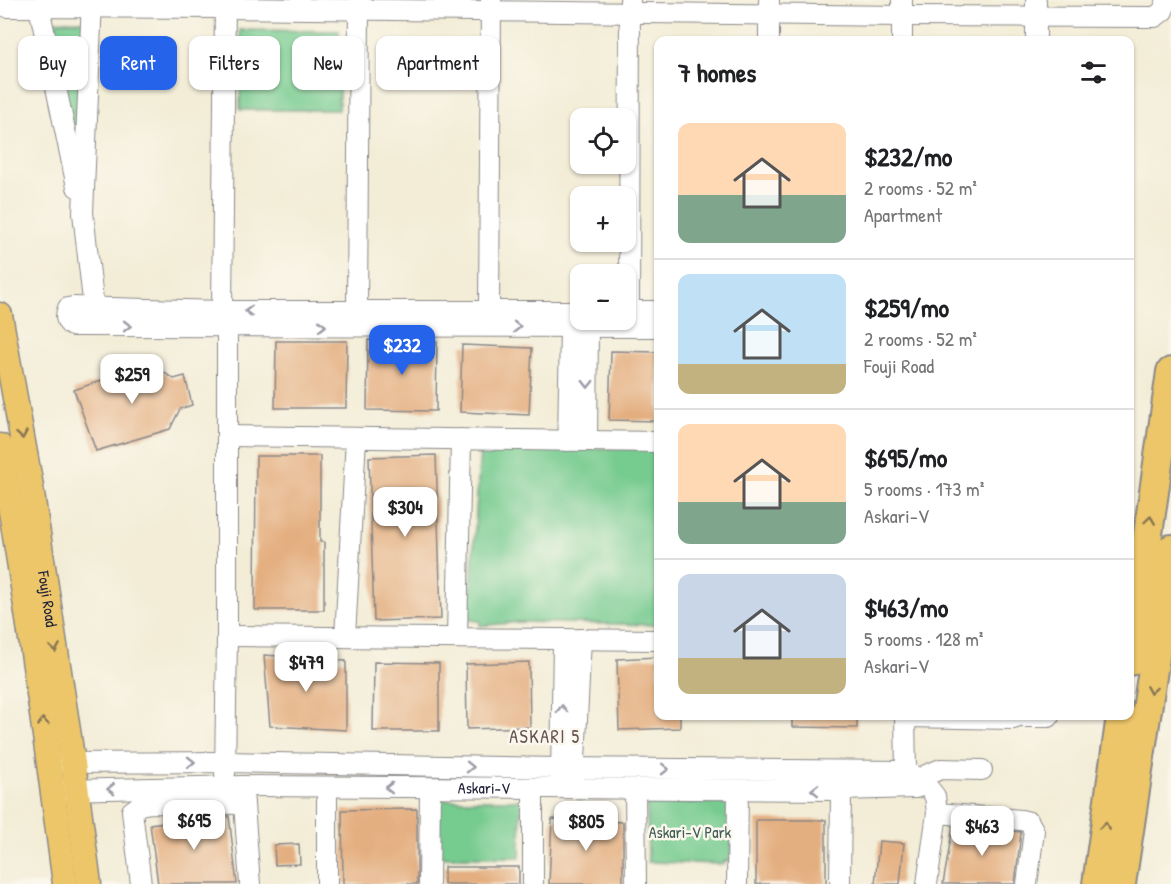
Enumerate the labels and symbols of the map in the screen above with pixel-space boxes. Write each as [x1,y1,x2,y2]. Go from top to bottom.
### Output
one-way arrow [245,305,254,317]
one-way arrow [122,320,131,332]
one-way arrow [317,320,326,332]
one-way arrow [512,321,521,333]
pin: $232 [366,325,438,376]
pin: $259 [96,354,168,405]
one-way arrow [582,379,594,388]
one-way arrow [15,430,27,439]
pin: $304 [369,487,441,538]
one-way arrow [1144,515,1156,524]
street label: Fouji Road [33,569,63,628]
pin: $479 [270,642,342,693]
one-way arrow [49,643,61,653]
one-way arrow [1145,686,1157,695]
one-way arrow [556,704,568,713]
one-way arrow [37,717,49,727]
district label: ASKARI 5 [509,724,581,749]
one-way arrow [187,756,196,768]
one-way arrow [466,760,475,773]
one-way arrow [661,763,670,775]
street label: Askari-V [458,776,510,799]
one-way arrow [385,782,394,794]
one-way arrow [106,783,115,795]
one-way arrow [811,784,820,796]
pin: $695 [158,800,230,851]
pin: $805 [550,801,622,852]
pin: $463 [946,806,1018,857]
park label: Askari-V Park [649,821,732,843]
one-way arrow [1099,822,1111,831]

